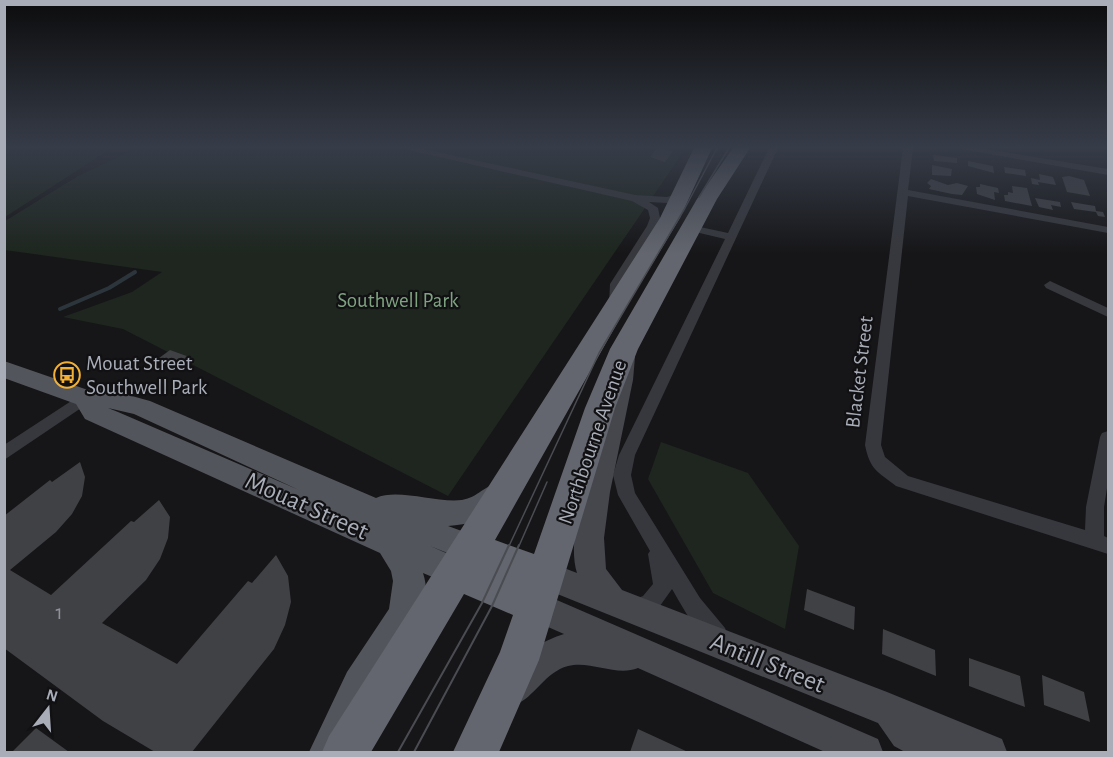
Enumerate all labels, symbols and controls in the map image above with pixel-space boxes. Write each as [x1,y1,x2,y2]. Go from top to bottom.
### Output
park label: Southwell Park [337,290,459,311]
street label: Blacket Street [842,315,877,429]
place label: Mouat Street Southwell Park [86,353,208,398]
street label: Northbourne Avenue [555,357,630,527]
bus stop icon: Mouat Street Southwell Park [52,360,82,390]
street label: Mouat Street [241,467,372,545]
house number: 1 [55,602,63,623]
street label: Antill Street [707,628,829,698]
north arrow [18,679,78,739]
text: N [44,686,60,705]

